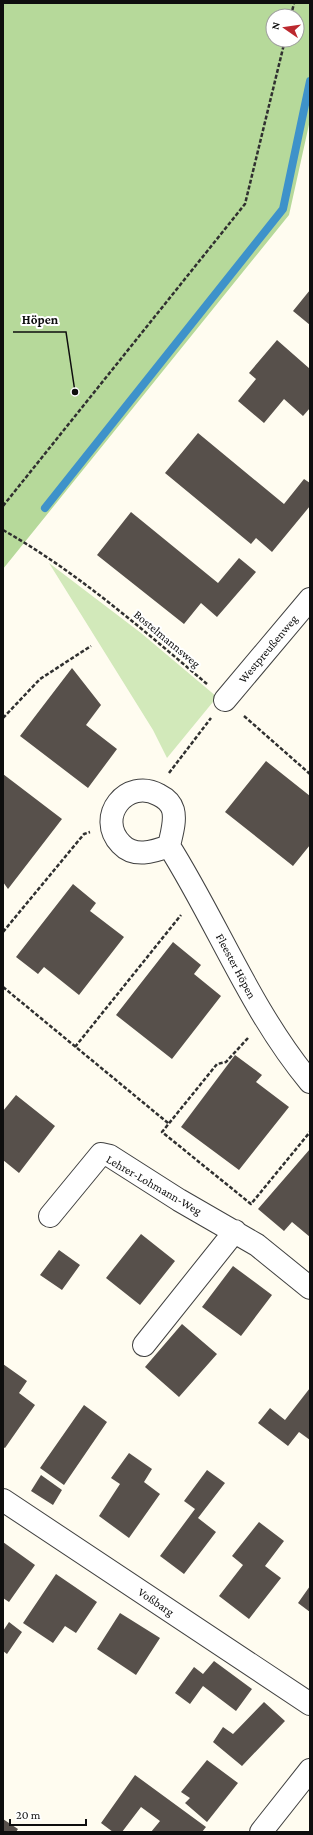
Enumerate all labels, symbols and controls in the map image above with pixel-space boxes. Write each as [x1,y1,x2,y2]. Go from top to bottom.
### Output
north arrow [265,8,305,48]
text: N [269,20,282,31]
callout: Höpen [13,307,66,332]
text: Höpen [22,312,59,327]
street label: Bostelmannsweg [131,607,203,671]
street label: Westpreußenweg [235,612,301,686]
street label: Fleester Höpen [213,931,259,1002]
street label: Lehrer-Lohmann-Weg [104,1152,204,1218]
street label: Voßbarg [135,1585,177,1619]
scale bar [10,1801,86,1827]
text: 20 m [16,1808,41,1822]

